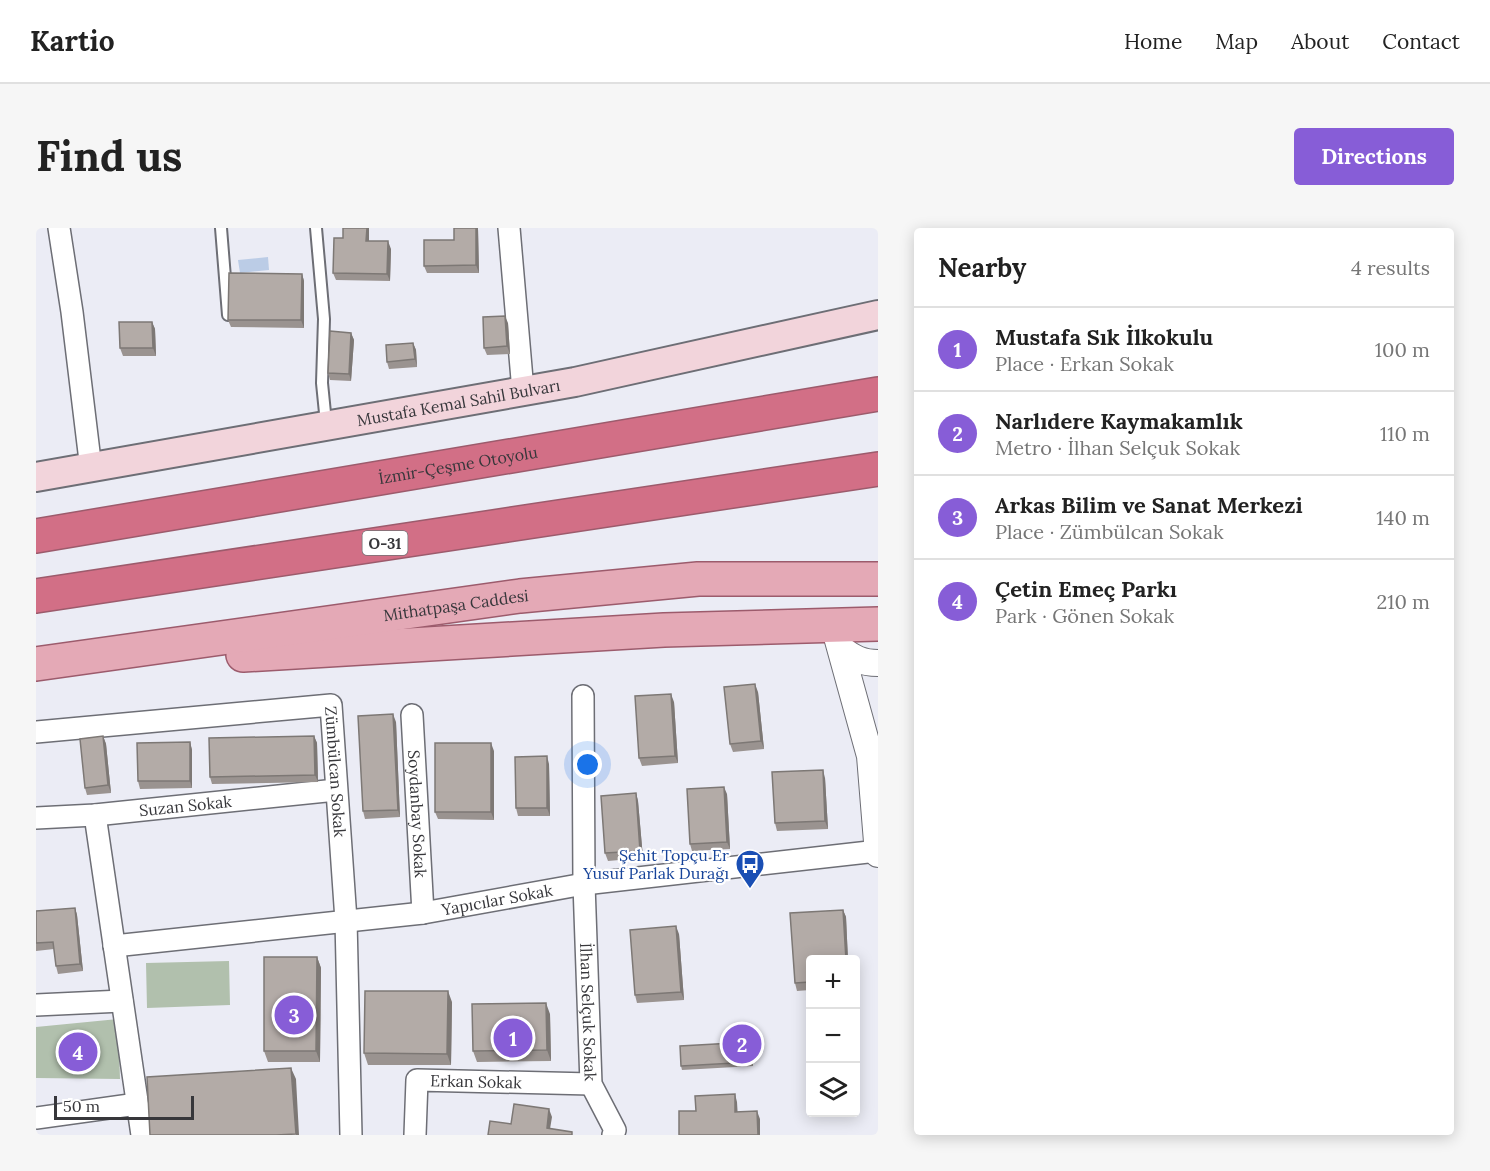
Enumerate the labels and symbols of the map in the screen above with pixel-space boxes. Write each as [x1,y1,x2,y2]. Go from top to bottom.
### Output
street label: Mustafa Kemal Sahil Bulvarı [355,375,562,430]
street label: İzmir-Çeşme Otoyolu [377,441,540,488]
road number: O-31 [362,531,408,555]
street label: Mithatpaşa Caddesi [382,585,529,625]
street label: Zümbülcan Sokak [321,705,350,838]
street label: Soydanbay Sokak [404,749,431,879]
your location [573,750,602,779]
street label: Suzan Sokak [138,791,233,820]
place label: Şehit Topçu Er Yusuf Parlak Durağı [582,845,729,883]
bus stop icon: Şehit Topçu Er Yusuf Parlak Durağı [734,848,766,890]
street label: Yapıcılar Sokak [439,880,555,920]
street label: İlhan Selçuk Sokak [576,942,601,1082]
pin: 3 [274,992,314,1038]
pin: 1 [494,1016,532,1060]
pin: 2 [722,1022,762,1066]
pin: 4 [58,1030,98,1074]
street label: Erkan Sokak [430,1070,522,1092]
scale bar [54,1093,194,1120]

